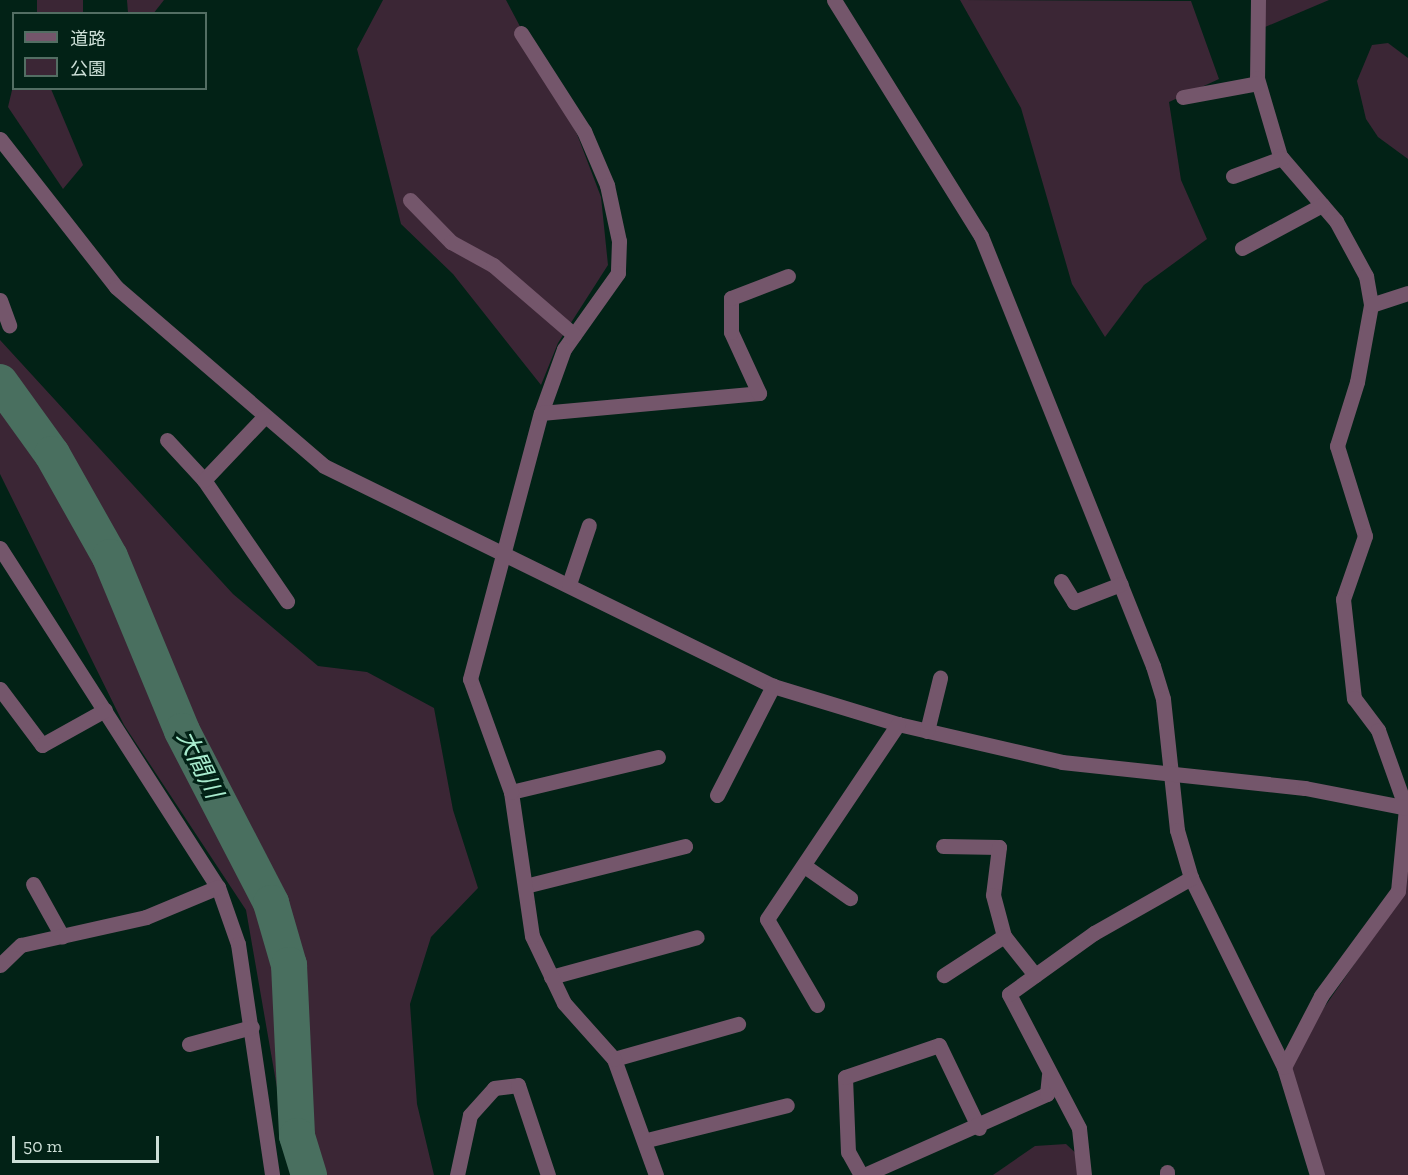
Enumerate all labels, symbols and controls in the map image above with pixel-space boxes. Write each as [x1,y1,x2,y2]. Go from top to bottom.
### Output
legend [12,12,207,90]
text: 道路 [70,28,106,50]
text: 公園 [70,58,106,80]
water label: 大間川 [171,725,229,803]
scale bar [15,1124,162,1162]
text: 50 m [23,1135,62,1157]

